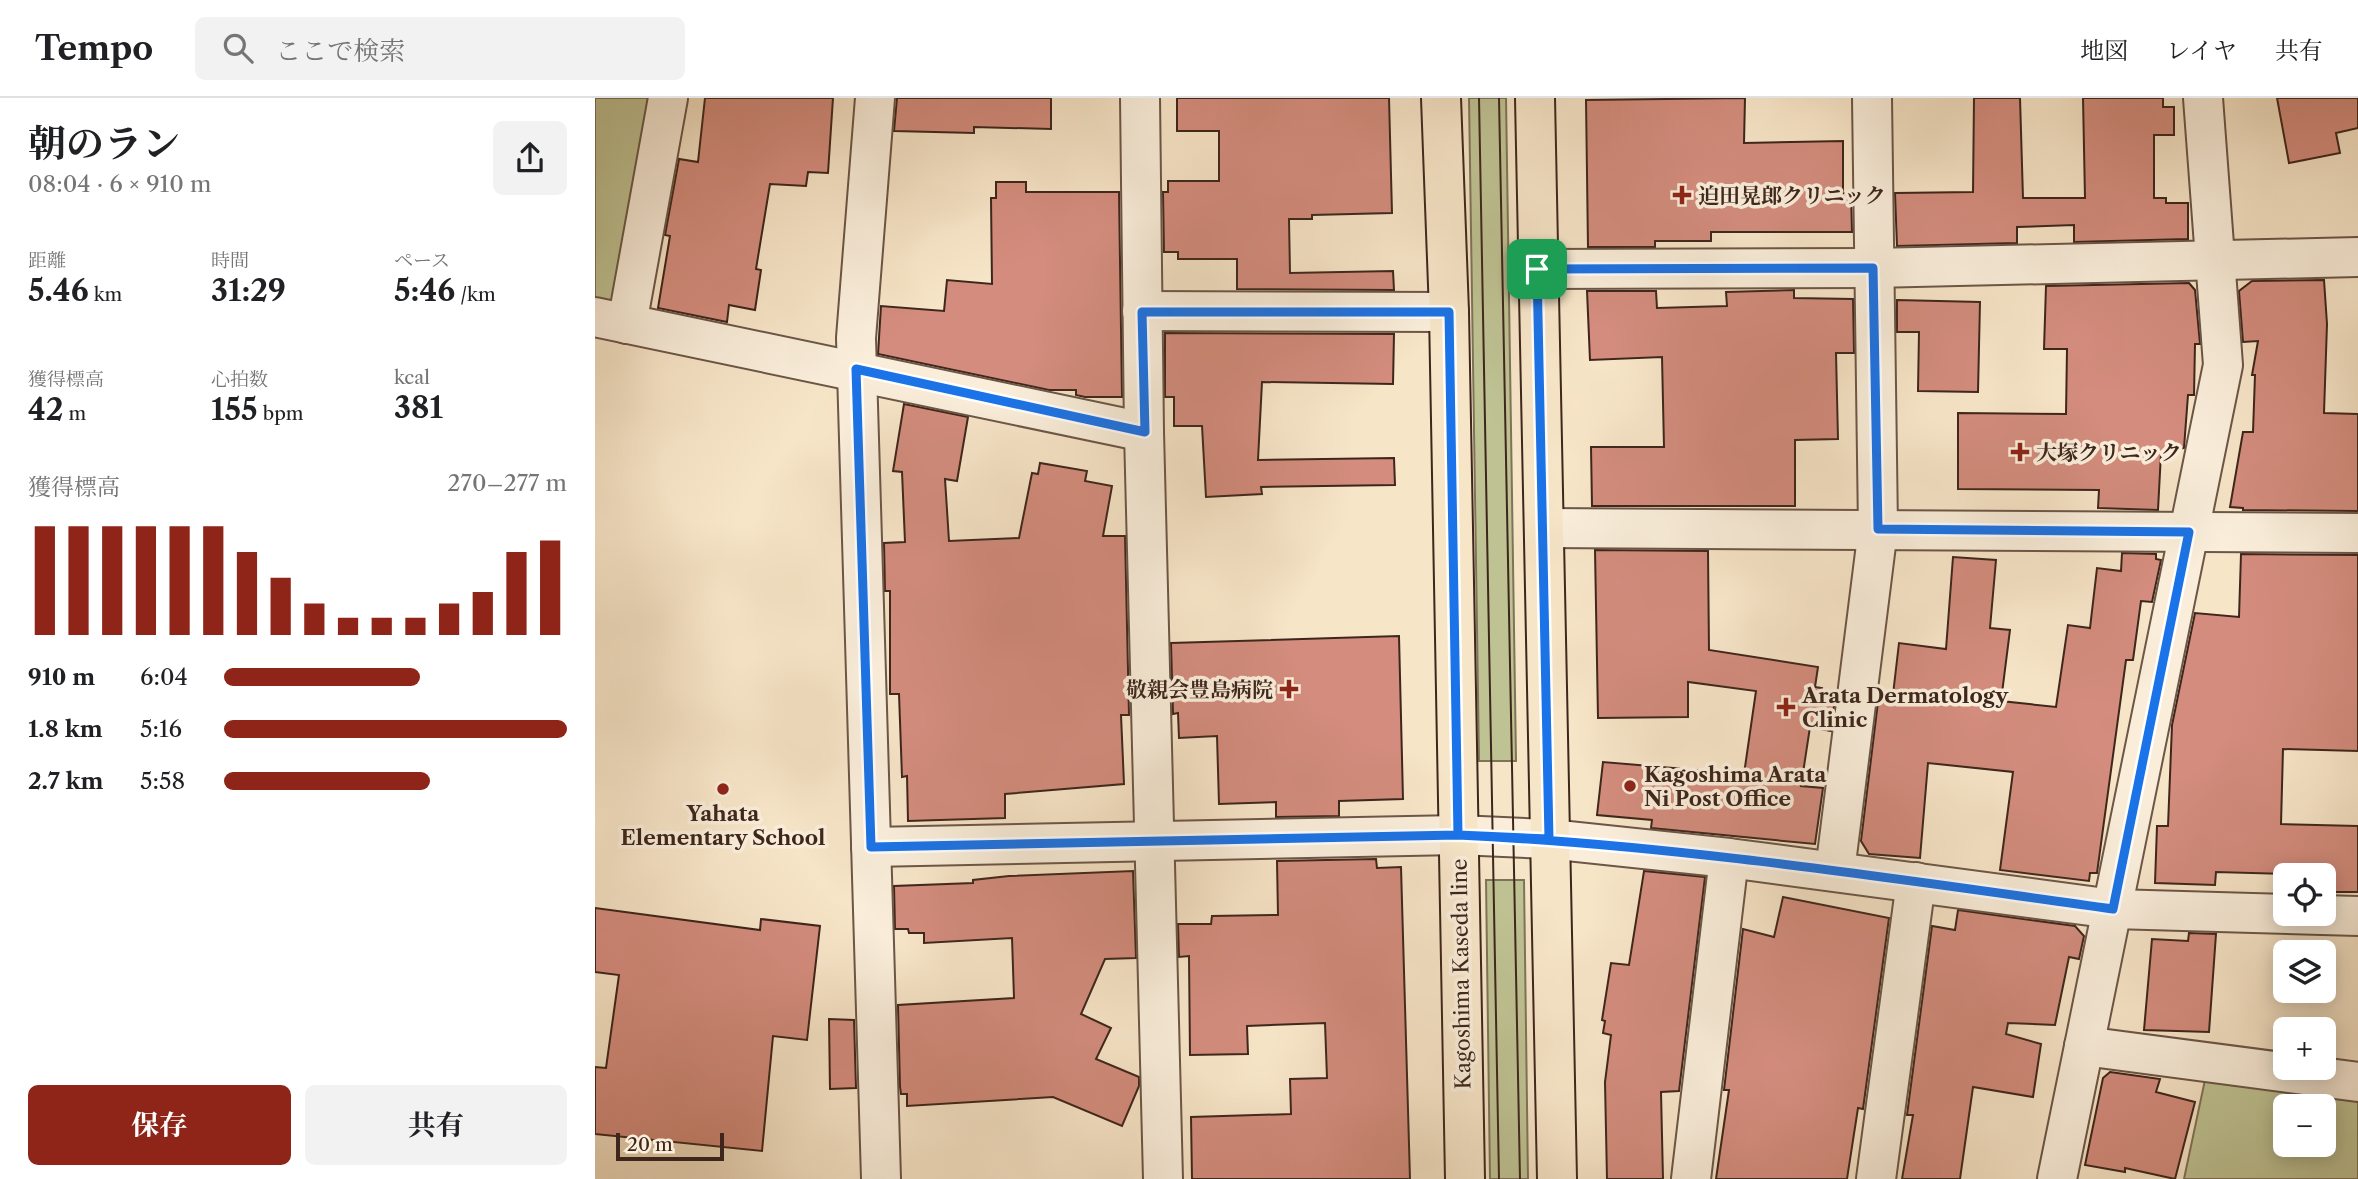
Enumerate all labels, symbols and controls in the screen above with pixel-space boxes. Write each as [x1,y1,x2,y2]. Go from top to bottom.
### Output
search box [195,17,685,80]
text: Tempo [35,28,153,69]
icon: search [219,29,257,67]
text: ここで検索 [275,35,405,67]
text: 地図 [2080,36,2128,65]
text: レイヤ [2166,36,2237,65]
text: 共有 [2275,36,2323,65]
text: 朝のラン [28,120,180,167]
button: share [493,121,567,195]
text: 08:04 · 6 × 910 m [28,170,211,198]
place label: 迫田晃郎クリニック [1698,183,1886,208]
marker: 迫田晃郎クリニック [1672,185,1692,205]
pin [1507,239,1567,299]
text: 距離 [28,249,66,272]
text: 時間 [211,249,249,272]
text: ペース [394,249,450,272]
icon: arrive [1518,250,1556,288]
text: 5.46 [28,272,89,309]
text: 31:29 [211,272,286,309]
text: 5:46 [394,272,455,309]
text: km [89,283,122,306]
text: /km [455,283,496,306]
text: kcal [394,366,430,389]
text: 獲得標高 [28,368,104,391]
text: 心拍数 [211,368,268,391]
text: 381 [394,389,443,426]
text: 42 [28,391,64,428]
text: 155 [211,391,258,428]
text: m [64,402,86,425]
text: bpm [258,402,304,425]
place label: 大塚クリニック [2036,440,2182,465]
marker: 大塚クリニック [2010,442,2030,462]
text: 270–277 m [447,469,567,497]
text: 獲得標高 [28,473,120,501]
text: 910 m [28,663,95,691]
text: 6:04 [140,663,188,691]
place label: 敬親会豊島病院 [1126,677,1273,702]
marker: 敬親会豊島病院 [1279,679,1299,699]
place label: Arata Dermatology Clinic [1801,683,2009,732]
marker: Arata Dermatology Clinic [1776,697,1796,717]
text: 1.8 km [28,715,103,743]
text: 5:16 [140,715,182,743]
place label: Kagoshima Arata Ni Post Office [1644,762,1827,811]
text: 2.7 km [28,767,104,795]
text: 5:58 [140,767,185,795]
marker: Kagoshima Arata Ni Post Office [1622,778,1638,794]
marker: Yahata Elementary School [715,781,731,797]
place label: Yahata Elementary School [621,801,825,850]
street label: Kagoshima Kaseda line [1446,858,1476,1090]
map controls [2273,863,2336,1157]
button: locate [2273,863,2336,926]
button: layers [2273,940,2336,1003]
button: + [2273,1017,2336,1080]
button: 保存 [28,1085,291,1165]
button: 共有 [305,1085,567,1165]
button: − [2273,1094,2336,1157]
scale bar [616,1130,725,1162]
text: 20 m [627,1133,673,1156]

